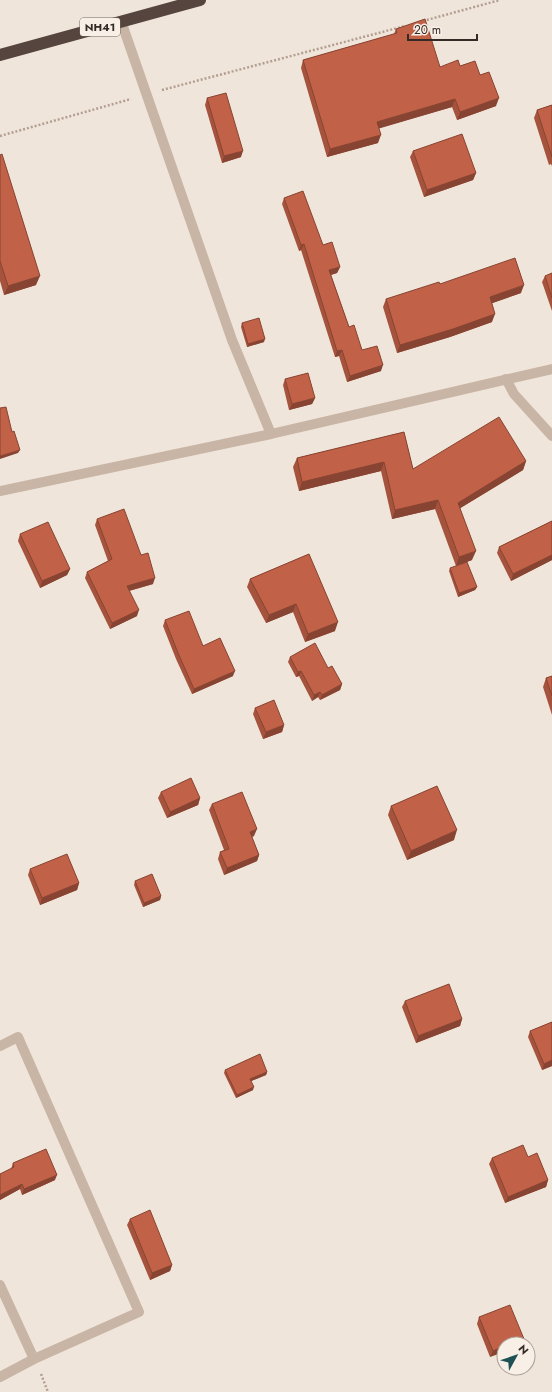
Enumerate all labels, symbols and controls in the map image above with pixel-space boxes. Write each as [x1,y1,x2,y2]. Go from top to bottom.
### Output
scale bar [408,16,477,42]
road number: NH41 [80,18,120,36]
text: 20 m [414,21,441,39]
north arrow [496,1336,536,1376]
text: N [515,1341,533,1358]

